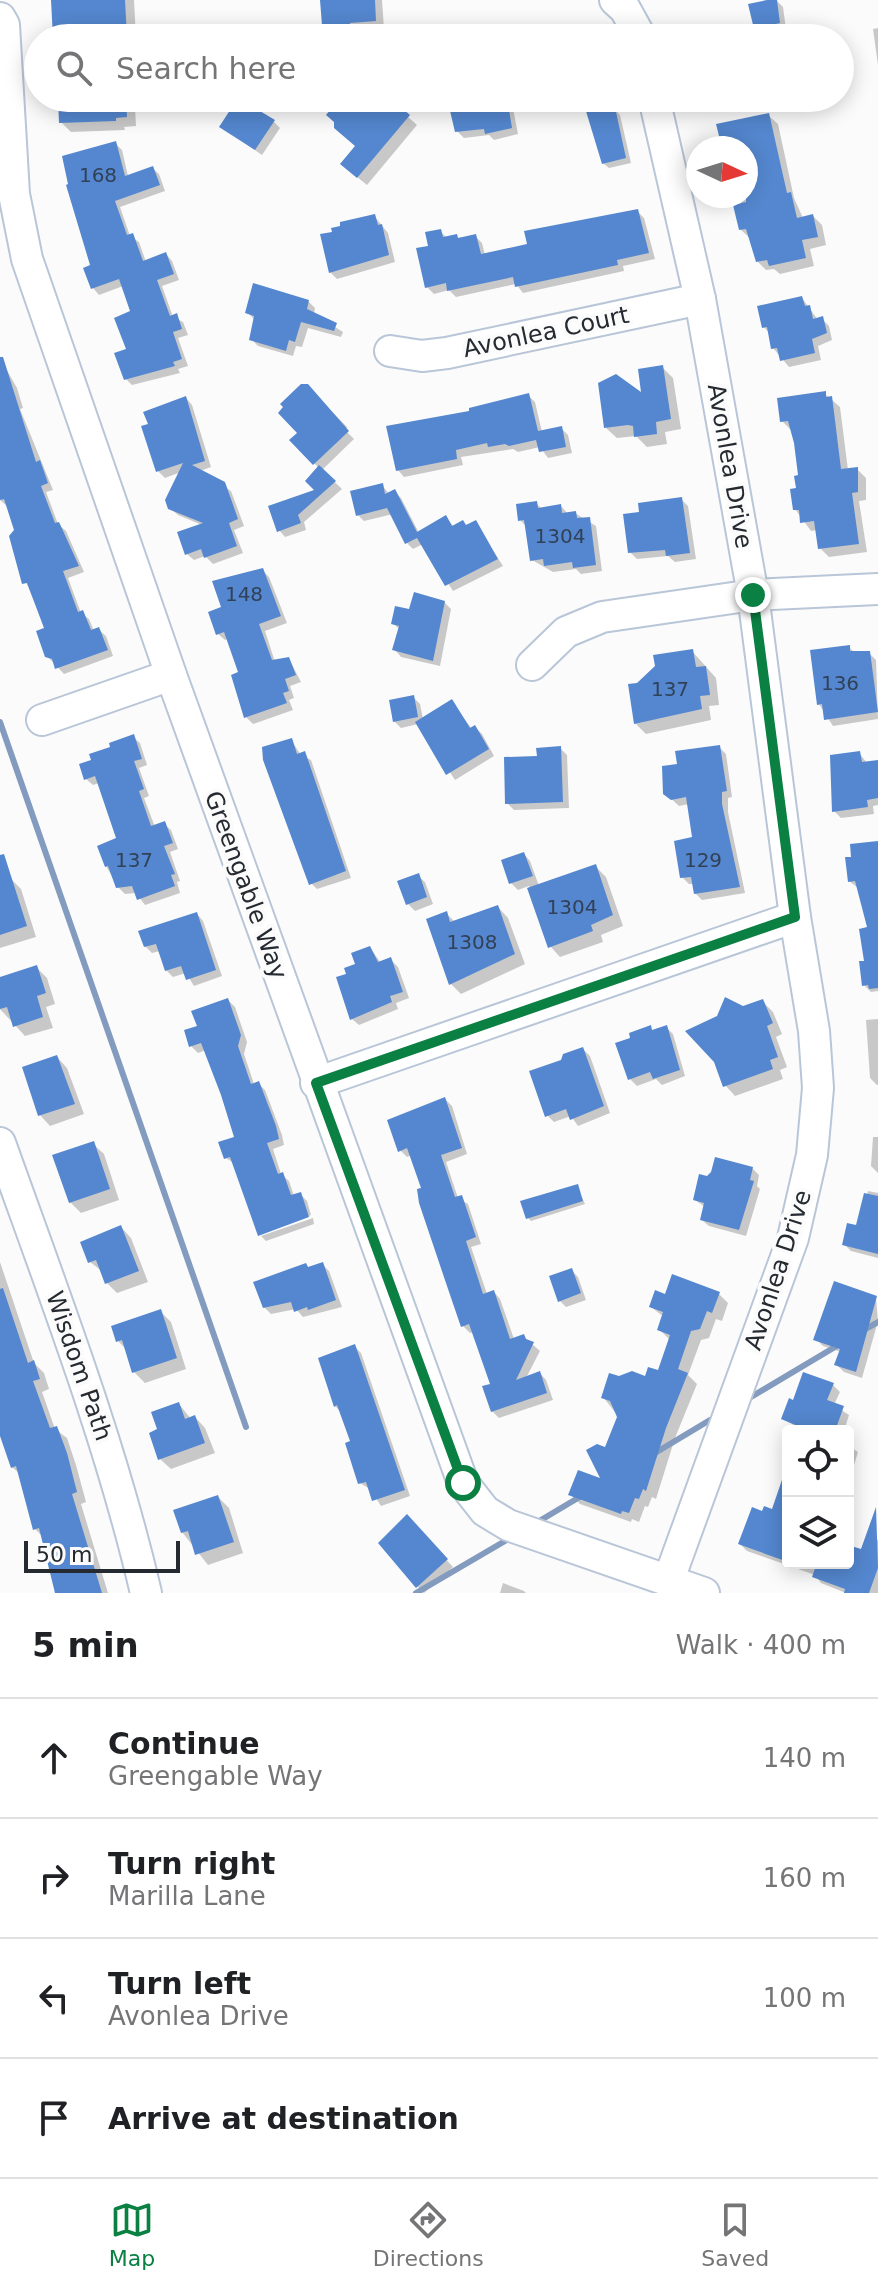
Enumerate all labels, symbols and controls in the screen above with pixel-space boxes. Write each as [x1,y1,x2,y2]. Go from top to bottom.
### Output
search box [24,24,854,112]
icon: search [52,46,96,90]
text: Search here [116,51,296,86]
north arrow [686,136,758,208]
house number: 168 [79,163,117,187]
street label: Avonlea Court [461,301,631,363]
street label: Avonlea Drive [702,381,758,551]
house number: 1304 [535,524,585,548]
route end [735,577,771,613]
house number: 148 [225,582,263,606]
house number: 136 [821,671,859,695]
house number: 137 [651,677,689,701]
street label: Greengable Way [199,787,293,983]
house number: 137 [115,848,153,872]
house number: 129 [684,848,722,872]
house number: 1304 [547,895,597,919]
house number: 1308 [447,930,497,954]
street label: Avonlea Drive [739,1186,817,1354]
street label: Wisdom Path [40,1288,118,1444]
map controls [782,1425,854,1569]
button: locate [782,1425,854,1497]
route start [445,1465,481,1501]
button: layers [782,1497,854,1569]
scale bar [24,1537,180,1573]
text: 50 m [36,1542,92,1567]
text: 5 min [32,1625,139,1665]
text: Walk · 400 m [676,1630,846,1660]
text: Continue [108,1726,260,1761]
icon: ahead [32,1736,76,1780]
text: 140 m [763,1743,846,1773]
text: Greengable Way [108,1761,323,1791]
text: Turn right [108,1846,275,1881]
icon: right [32,1856,76,1900]
text: 160 m [763,1863,846,1893]
text: Marilla Lane [108,1881,266,1911]
text: Turn left [108,1966,251,2001]
icon: left [32,1976,76,2020]
text: 100 m [763,1983,846,2013]
text: Avonlea Drive [108,2001,289,2031]
icon: arrive [32,2096,76,2140]
text: Arrive at destination [108,2101,459,2136]
tab: Map [109,2198,155,2271]
tab: Directions [373,2198,484,2271]
tab: Saved [701,2198,769,2271]

